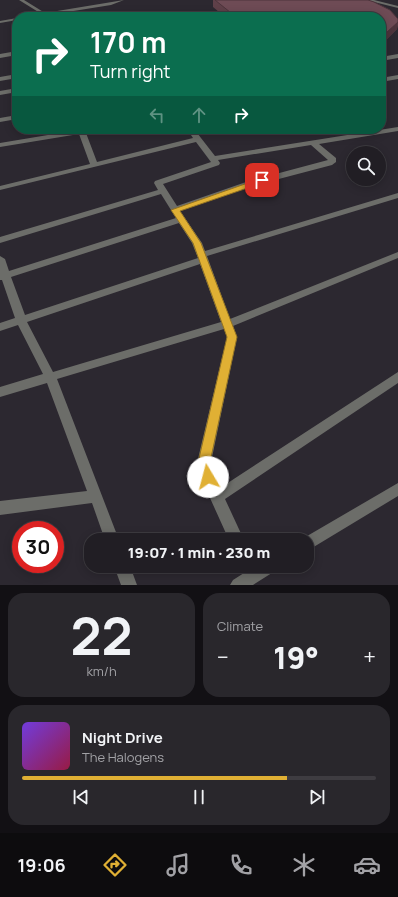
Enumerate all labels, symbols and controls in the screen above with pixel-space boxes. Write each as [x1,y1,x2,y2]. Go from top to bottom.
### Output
text: 170 m [90,23,166,61]
icon: right [24,28,76,80]
text: Turn right [90,59,171,83]
icon: left [146,104,168,126]
icon: ahead [188,104,210,126]
icon: right [230,104,252,126]
map controls [346,146,386,186]
button: search [346,146,386,186]
pin [245,163,279,197]
icon: arrive [251,169,273,191]
position arrow [187,456,229,498]
speed limit sign: 30 [12,521,64,573]
text: 19:07 · 1 min · 230 m [128,542,270,563]
text: 22 [71,600,132,671]
text: Climate [217,617,263,635]
text: 19° [273,637,319,678]
text: − [217,642,229,672]
text: + [363,642,376,672]
text: km/h [86,662,117,680]
text: Night Drive [82,727,163,748]
text: The Halogens [82,748,164,766]
icon: previous [70,786,92,808]
icon: pause [188,786,210,808]
icon: next [306,786,328,808]
icon: directions [101,851,129,879]
icon: music [164,851,192,879]
icon: phone [227,851,255,879]
icon: climate [290,851,318,879]
icon: car [353,851,381,879]
text: 19:06 [17,853,66,877]

